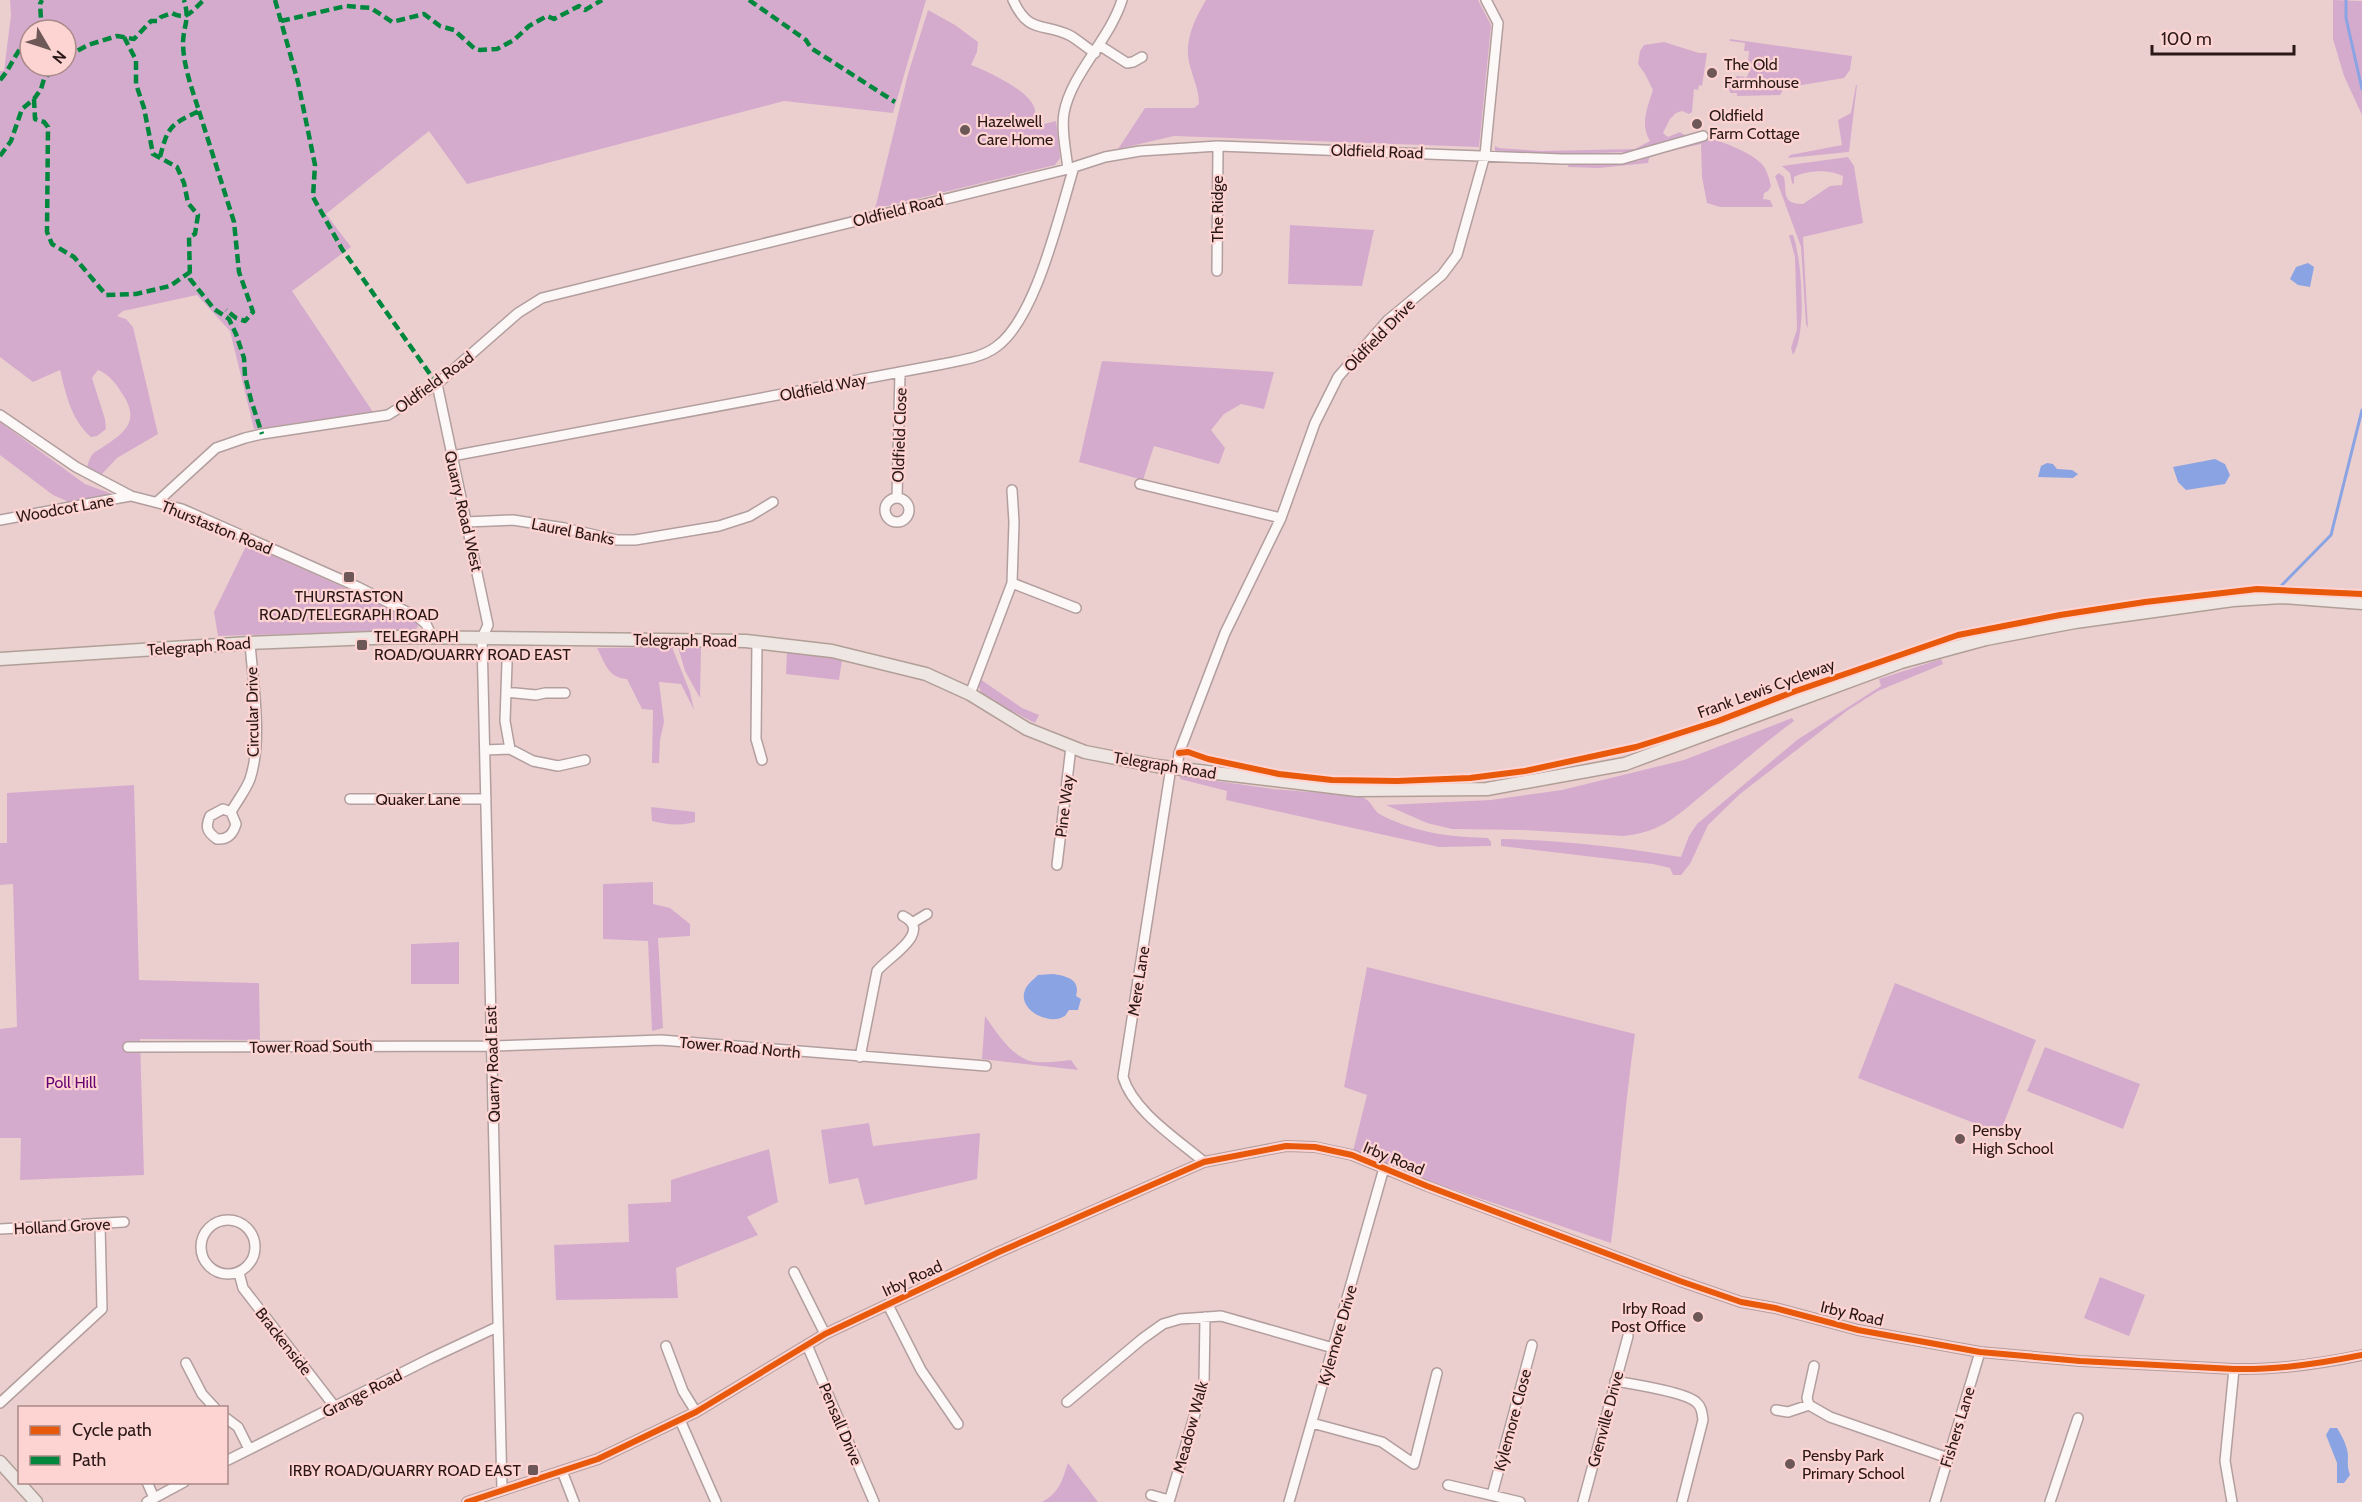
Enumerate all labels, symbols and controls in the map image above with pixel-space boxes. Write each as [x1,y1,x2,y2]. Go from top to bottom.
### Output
north arrow [18,18,78,78]
scale bar [2152,18,2294,56]
text: 100 m [2161,28,2212,50]
text: N [48,47,70,67]
place label: The Old Farmhouse [1724,55,1799,92]
marker: The Old Farmhouse [1705,66,1719,80]
place label: Oldfield Farm Cottage [1709,106,1800,143]
place label: Hazelwell Care Home [977,112,1053,149]
marker: Oldfield Farm Cottage [1690,117,1704,131]
marker: Hazelwell Care Home [958,123,972,137]
street label: Oldfield Road [1330,140,1424,163]
street label: The Ridge [1208,176,1227,242]
street label: Oldfield Road [851,190,945,231]
street label: Oldfield Drive [1340,295,1419,376]
street label: Oldfield Road [391,348,477,417]
street label: Oldfield Way [778,370,868,405]
street label: Oldfield Close [888,387,911,483]
street label: Quarry Road West [440,449,487,574]
street label: Woodcot Lane [15,491,115,526]
street label: Thurstaston Road [158,497,275,558]
street label: Laurel Banks [530,514,617,549]
marker: THURSTASTON ROAD/TELEGRAPH ROAD [342,570,356,584]
place label: THURSTASTON ROAD/TELEGRAPH ROAD [259,587,439,624]
place label: TELEGRAPH ROAD/QUARRY ROAD EAST [374,627,571,664]
street label: Telegraph Road [633,630,737,651]
street label: Telegraph Road [147,633,251,660]
marker: TELEGRAPH ROAD/QUARRY ROAD EAST [355,638,369,652]
street label: Frank Lewis Cycleway [1695,655,1838,722]
street label: Circular Drive [242,667,263,757]
street label: Telegraph Road [1112,748,1218,783]
street label: Pine Way [1051,774,1078,839]
street label: Quaker Lane [376,790,460,809]
street label: Mere Lane [1124,945,1153,1017]
street label: Quarry Road East [481,1005,504,1123]
street label: Tower Road North [679,1033,801,1062]
street label: Tower Road South [249,1036,373,1057]
park label: Poll Hill [46,1073,97,1092]
place label: Pensby High School [1972,1121,2054,1158]
marker: Pensby High School [1953,1132,1967,1146]
street label: Irby Road [1361,1138,1427,1179]
street label: Holland Grove [13,1214,111,1239]
street label: Irby Road [879,1256,945,1301]
street label: Kylemore Drive [1314,1283,1361,1387]
street label: Irby Road [1819,1297,1885,1330]
place label: Irby Road Post Office [1611,1299,1686,1336]
street label: Brackenside [251,1304,316,1379]
marker: Irby Road Post Office [1691,1310,1705,1324]
street label: Grange Road [319,1365,405,1422]
street label: Kylemore Close [1490,1367,1535,1473]
street label: Grenville Drive [1584,1369,1627,1469]
street label: Meadow Walk [1169,1378,1212,1475]
street label: Pensall Drive [815,1380,866,1468]
street label: Fishers Lane [1936,1385,1979,1470]
legend [18,1406,228,1484]
text: Cycle path [72,1419,152,1441]
place label: Pensby Park Primary School [1802,1446,1905,1483]
text: Path [72,1449,106,1471]
marker: Pensby Park Primary School [1783,1457,1797,1471]
place label: IRBY ROAD/QUARRY ROAD EAST [289,1461,521,1480]
marker: IRBY ROAD/QUARRY ROAD EAST [526,1463,540,1477]

